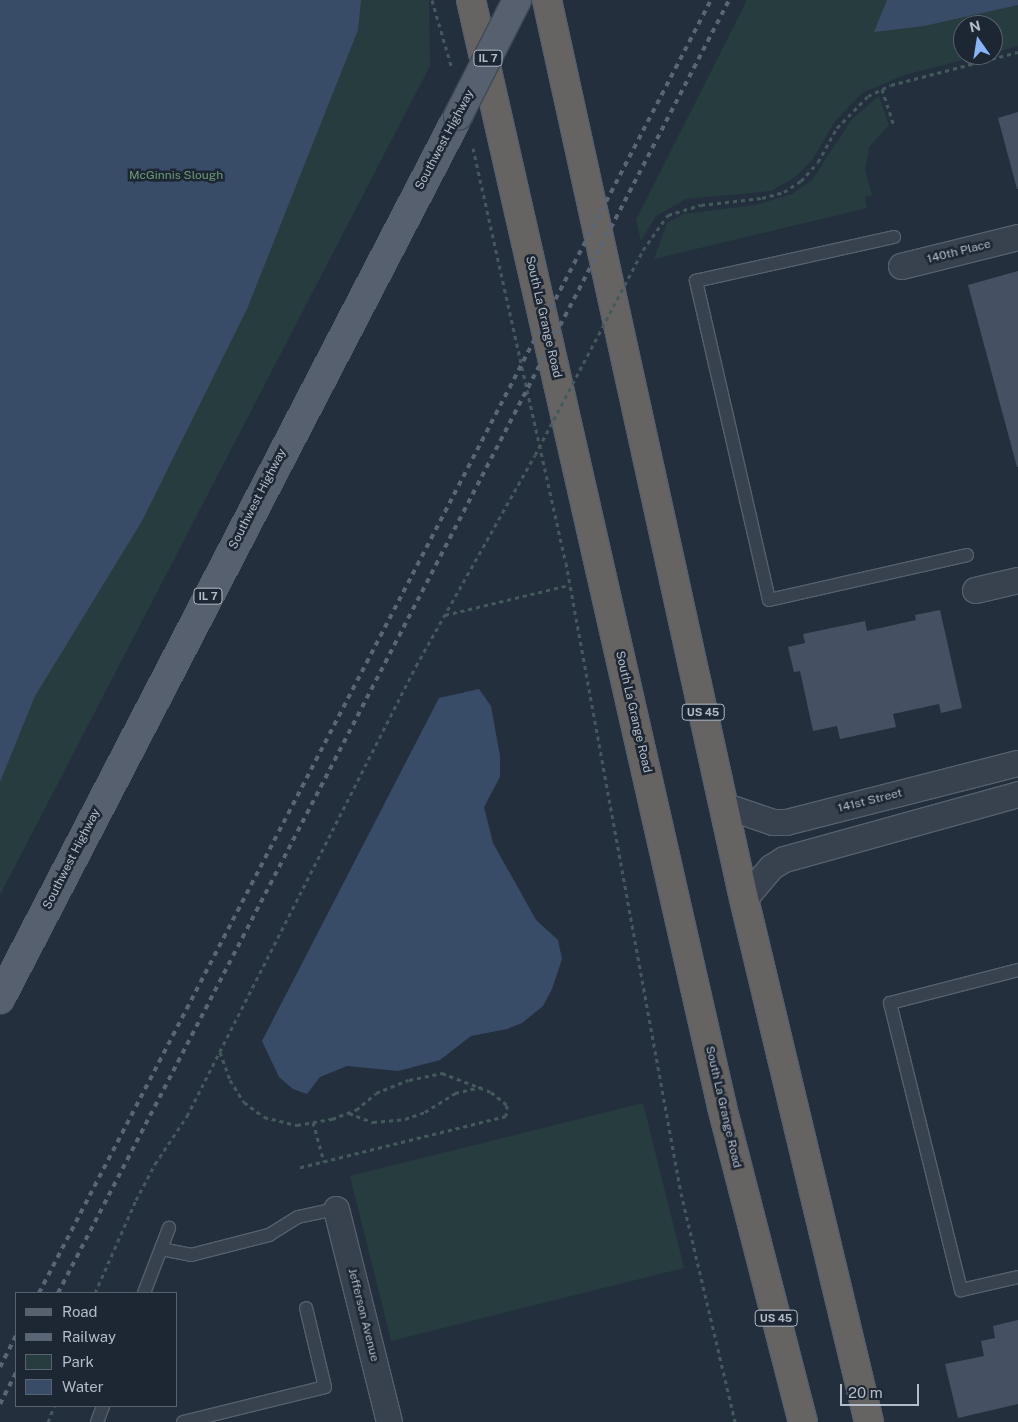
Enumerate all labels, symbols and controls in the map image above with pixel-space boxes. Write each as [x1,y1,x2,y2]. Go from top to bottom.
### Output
north arrow [953,15,1003,65]
text: N [968,17,982,35]
road number: IL 7 [473,49,503,66]
street label: Southwest Highway [413,88,477,192]
park label: McGinnis Slough [129,169,223,183]
street label: 140th Place [926,237,992,267]
street label: South La Grange Road [522,255,564,379]
street label: Southwest Highway [226,446,290,552]
road number: IL 7 [193,588,223,604]
street label: South La Grange Road [612,650,654,774]
road number: US 45 [680,704,726,720]
street label: 141st Street [836,786,904,816]
street label: Southwest Highway [40,806,104,912]
street label: South La Grange Road [702,1045,744,1169]
street label: Jefferson Avenue [344,1267,382,1363]
legend [15,1292,178,1407]
text: Road [62,1303,98,1320]
road number: US 45 [754,1310,798,1326]
text: Railway [62,1328,116,1345]
text: Park [62,1353,94,1370]
scale bar [843,1374,922,1406]
text: Water [62,1378,104,1395]
text: 20 m [848,1384,883,1401]

